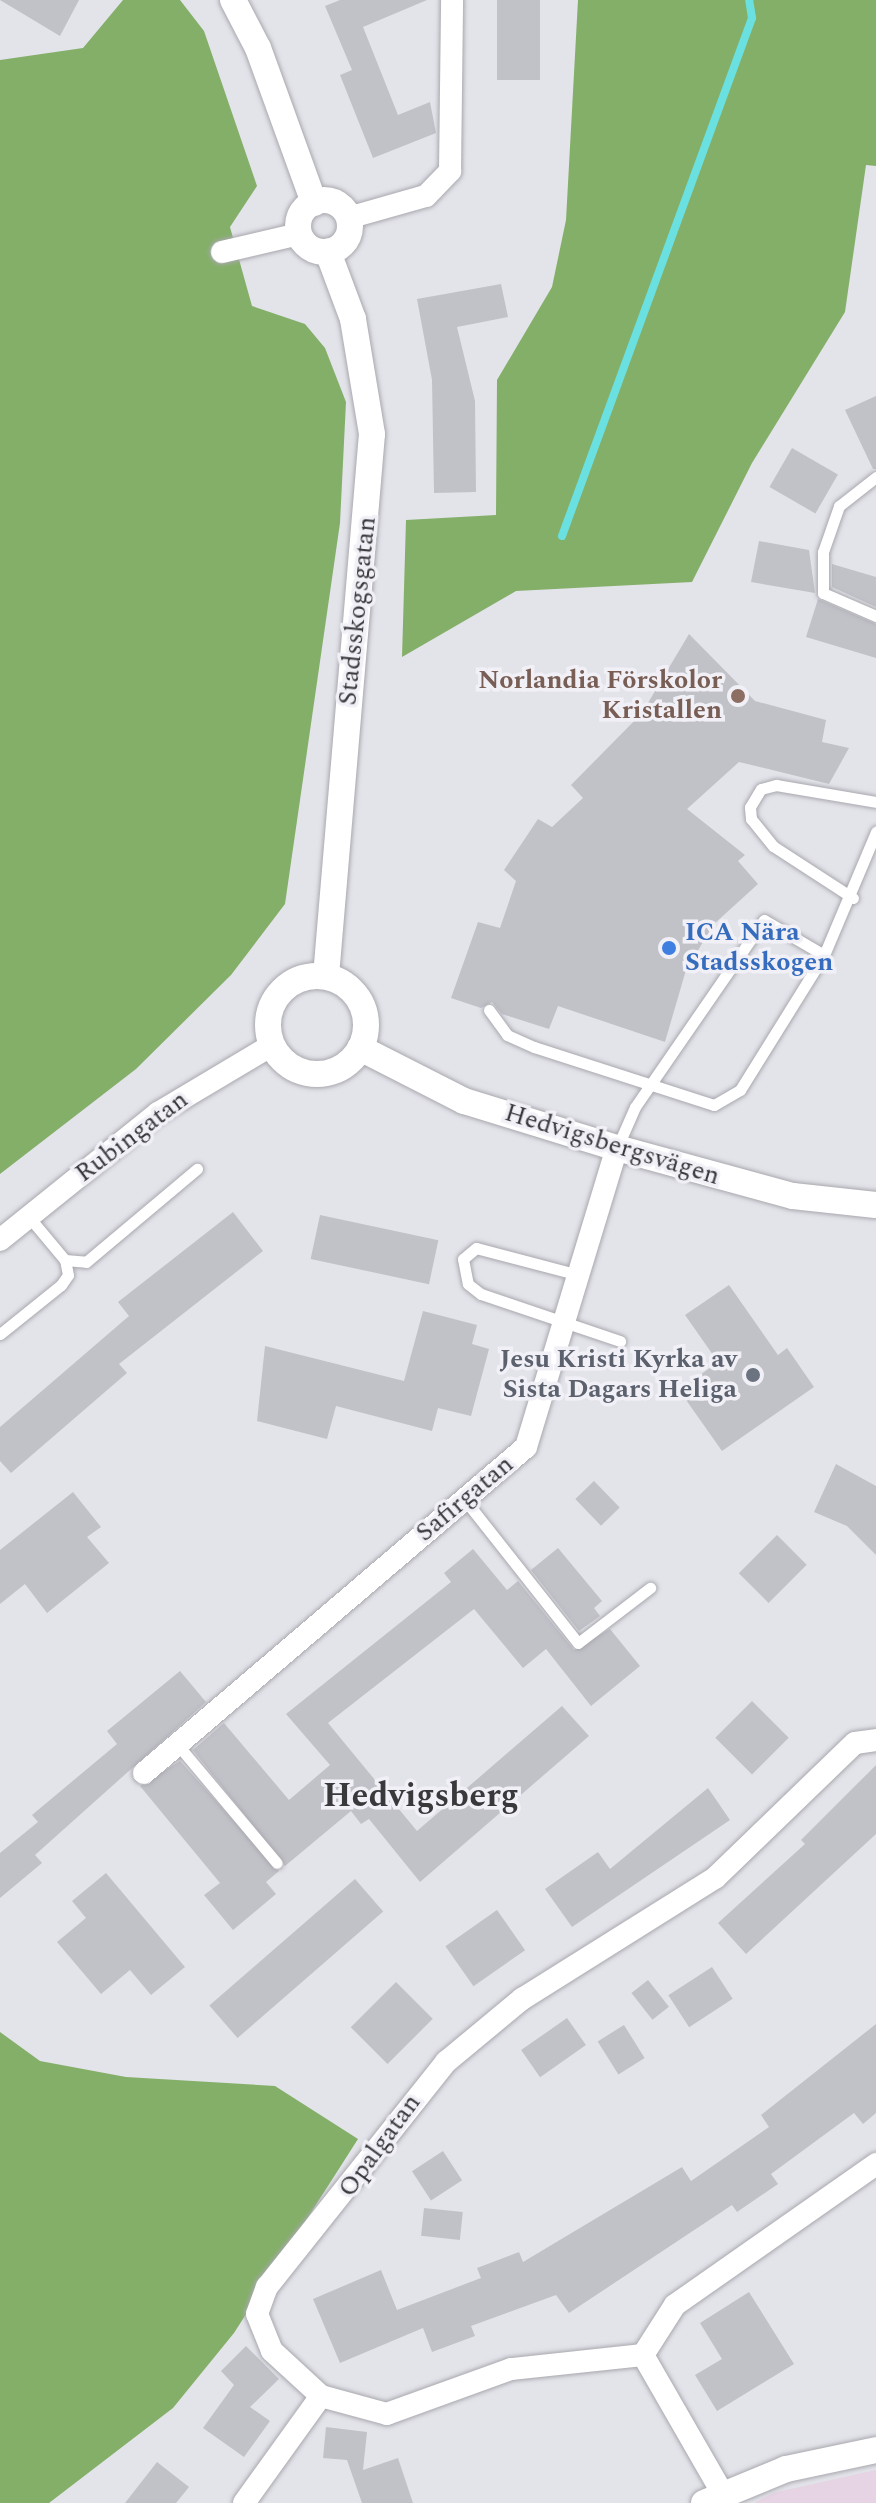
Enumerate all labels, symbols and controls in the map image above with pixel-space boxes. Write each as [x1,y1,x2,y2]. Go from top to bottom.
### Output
street label: Stadsskogsgatan [333,515,383,707]
place label: Norlandia Förskolor Kristallen [478,665,722,726]
marker: Norlandia Förskolor Kristallen [729,687,747,705]
place label: ICA Nära Stadsskogen [685,917,833,978]
marker: ICA Nära Stadsskogen [660,939,678,957]
street label: Rubingatan [69,1084,195,1190]
street label: Hedvigsbergsvägen [501,1097,723,1193]
place label: Jesu Kristi Kyrka av Sista Dagars Heliga [499,1344,737,1406]
marker: Jesu Kristi Kyrka av Sista Dagars Heliga [744,1366,762,1384]
street label: Safirgatan [410,1449,520,1549]
district label: Hedvigsberg [323,1777,519,1817]
street label: Opalgatan [332,2088,428,2204]

